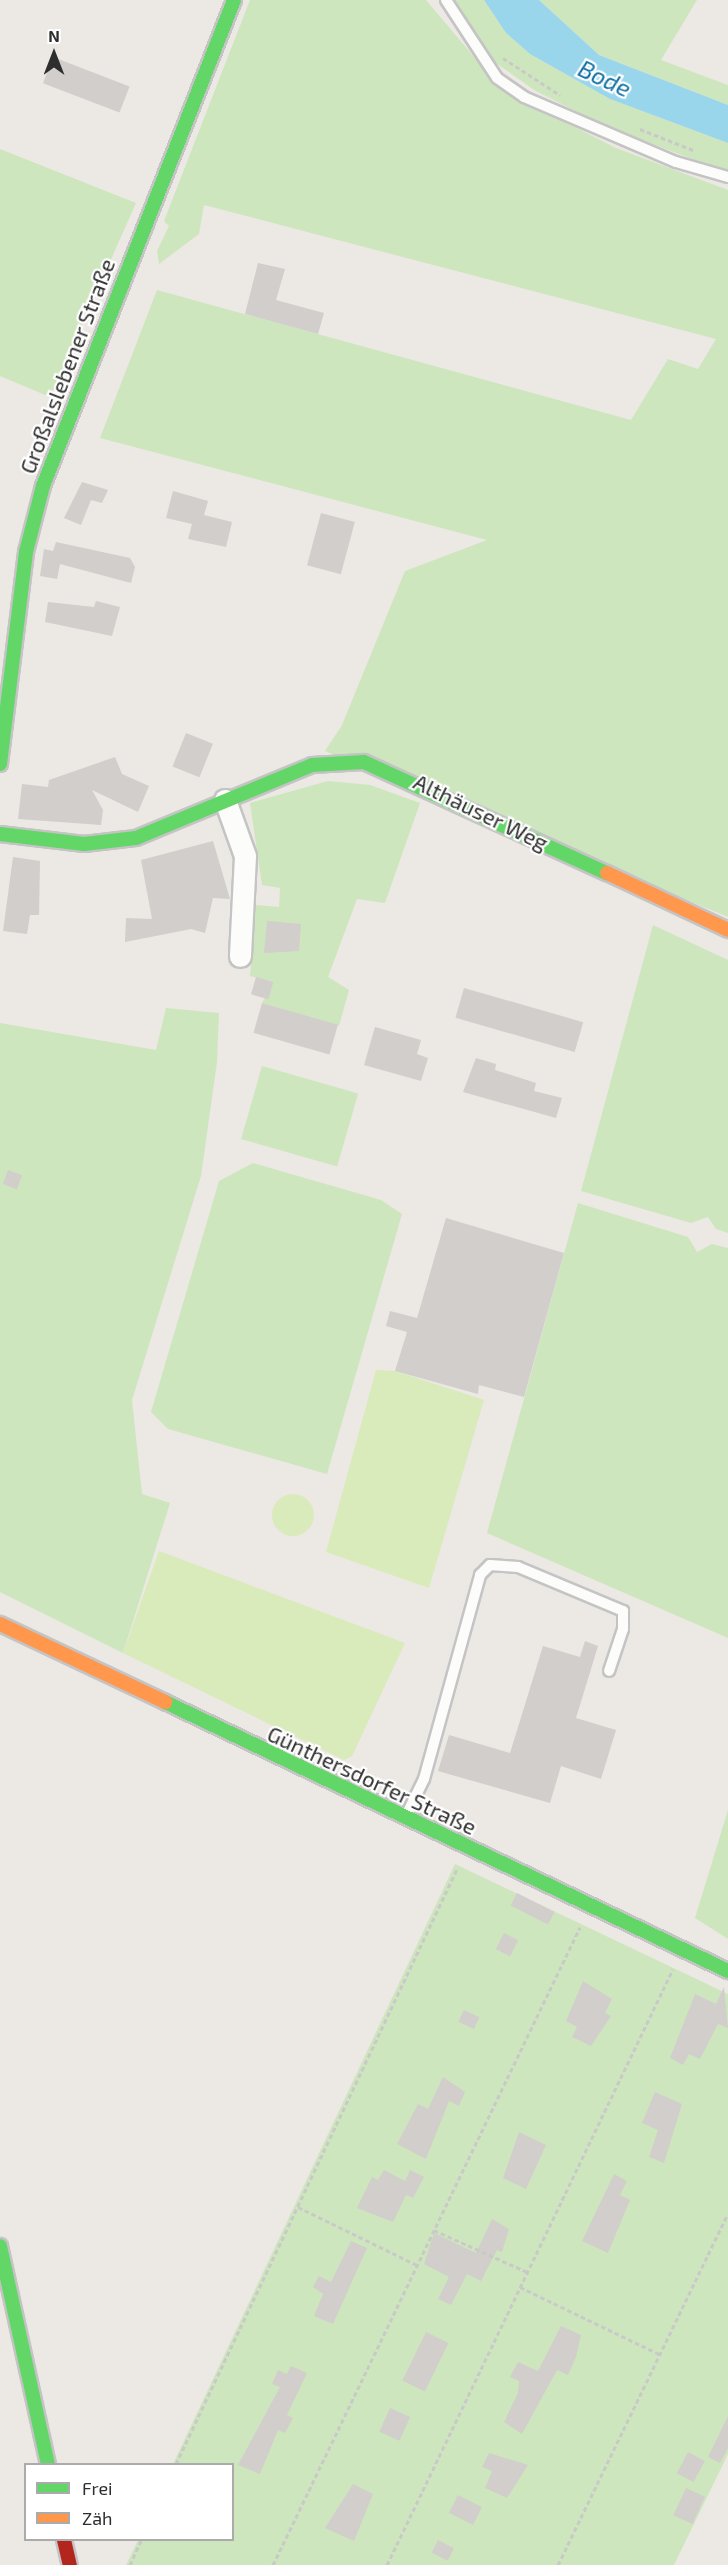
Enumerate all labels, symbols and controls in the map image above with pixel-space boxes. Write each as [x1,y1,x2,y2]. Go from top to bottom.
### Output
north arrow [24,24,84,84]
text: N [48,26,60,45]
water label: Bode [574,53,636,103]
street label: Großalslebener Straße [14,255,120,477]
street label: Althäuser Weg [409,768,553,856]
street label: Günthersdorfer Straße [263,1720,481,1840]
legend [24,2463,234,2541]
text: Frei [82,2477,113,2499]
text: Zäh [82,2507,113,2529]

